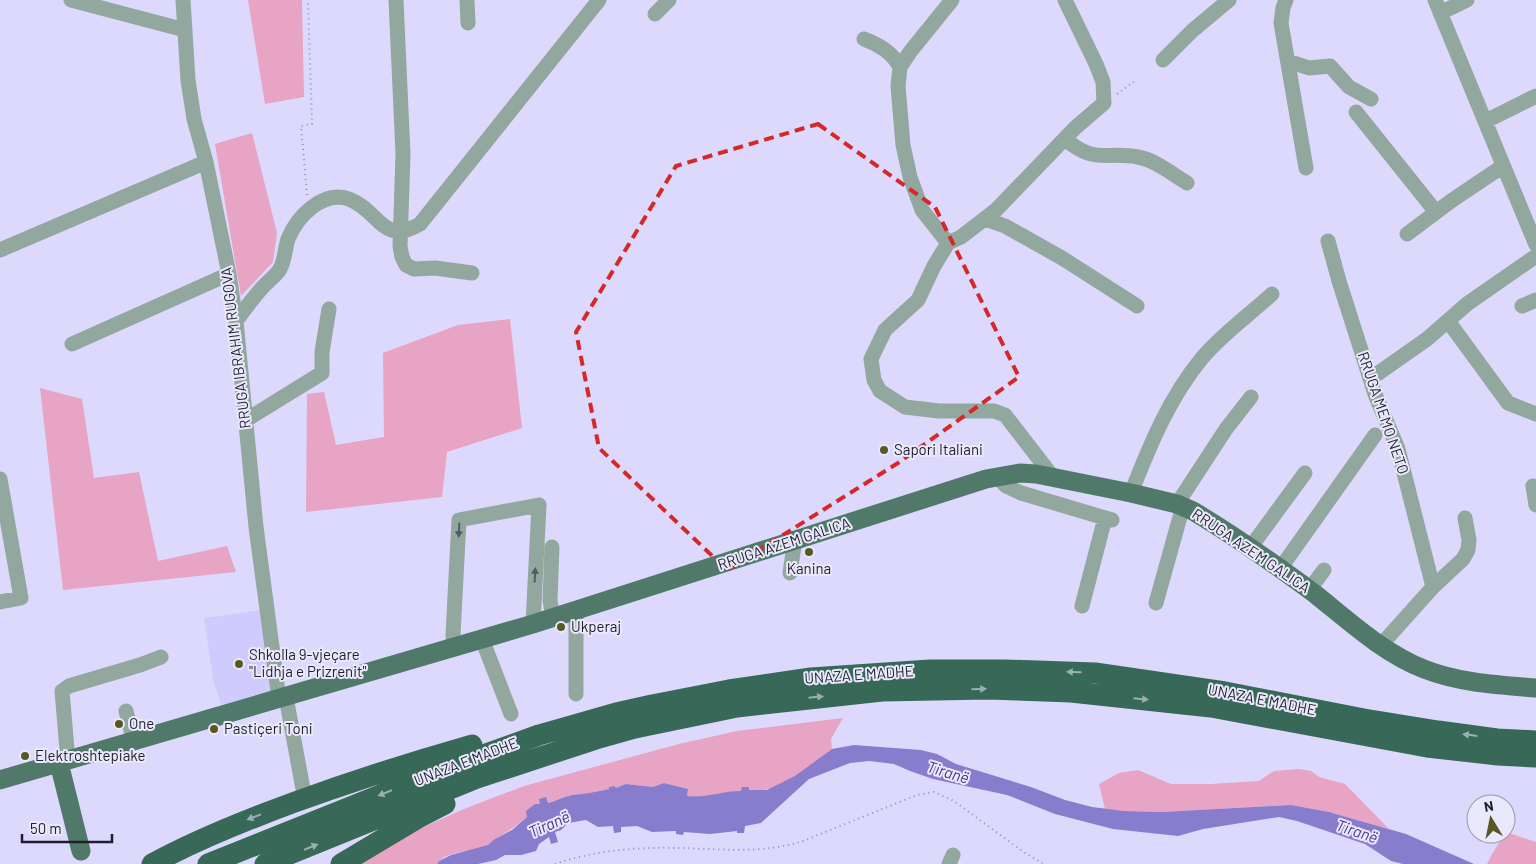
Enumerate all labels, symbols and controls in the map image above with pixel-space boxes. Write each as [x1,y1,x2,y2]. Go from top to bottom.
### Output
street label: RRUGA IBRAHIM RUGOVA [216,266,254,430]
street label: RRUGA MEMO NETO [1355,349,1413,476]
place label: Sapori Italiani [894,440,983,458]
marker: Sapori Italiani [878,444,890,456]
street label: RRUGA AZEM GALICA [1189,504,1314,596]
street label: RRUGA AZEM GALICA [715,513,852,573]
one-way arrow [454,522,462,538]
marker: Kanina [803,546,815,558]
place label: Kanina [787,559,831,577]
one-way arrow [531,567,539,583]
place label: Ukperaj [571,617,621,635]
marker: Ukperaj [555,621,567,633]
place label: Shkolla 9-vjeçare "Lidhja e Prizrenit" [249,645,366,680]
marker: Shkolla 9-vjeçare "Lidhja e Prizrenit" [233,658,245,670]
street label: UNAZA E MADHE [804,661,914,687]
one-way arrow [1066,668,1082,676]
street label: UNAZA E MADHE [1207,680,1318,718]
one-way arrow [971,685,987,693]
one-way arrow [809,693,825,701]
one-way arrow [1133,695,1149,703]
place label: One [129,714,154,732]
marker: One [113,718,125,730]
place label: Pastiçeri Toni [224,719,313,737]
marker: Pastiçeri Toni [208,723,220,735]
one-way arrow [1462,731,1478,739]
street label: UNAZA E MADHE [411,733,520,789]
place label: Elektroshtepiake [35,746,146,764]
marker: Elektroshtepiake [19,750,31,762]
water label: Tiranë [925,756,971,787]
one-way arrow [378,790,392,798]
north arrow [1466,794,1516,844]
text: N [1483,797,1495,815]
water label: Tiranë [525,806,572,841]
scale bar [22,812,112,844]
one-way arrow [247,814,261,822]
water label: Tiranë [1334,815,1381,847]
text: 50 m [30,819,62,837]
one-way arrow [303,842,318,850]

